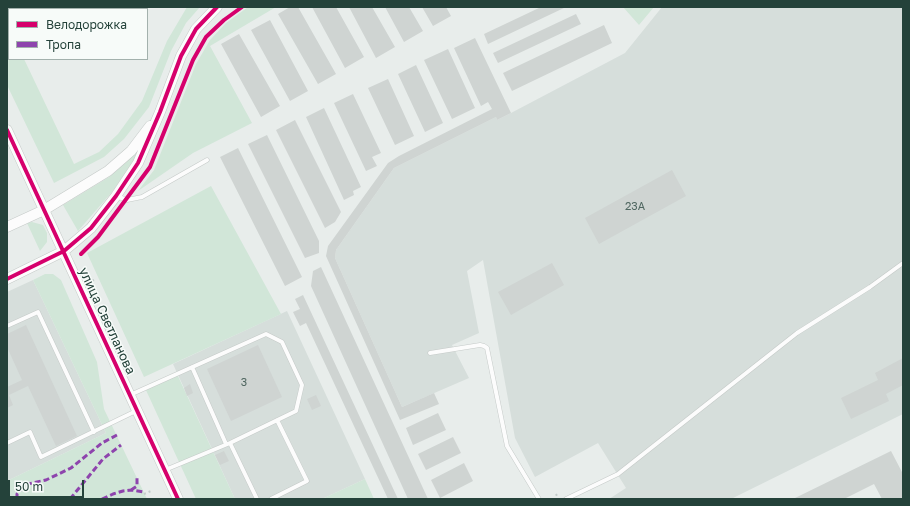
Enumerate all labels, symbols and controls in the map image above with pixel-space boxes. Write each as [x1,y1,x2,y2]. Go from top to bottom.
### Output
legend [8,8,148,60]
text: Велодорожка [46,17,127,32]
text: Тропа [46,37,81,52]
house number: 23А [625,200,645,214]
street label: улица Светланова [75,265,139,377]
house number: 3 [241,376,247,390]
scale bar [10,472,86,498]
text: 50 m [15,479,43,494]

